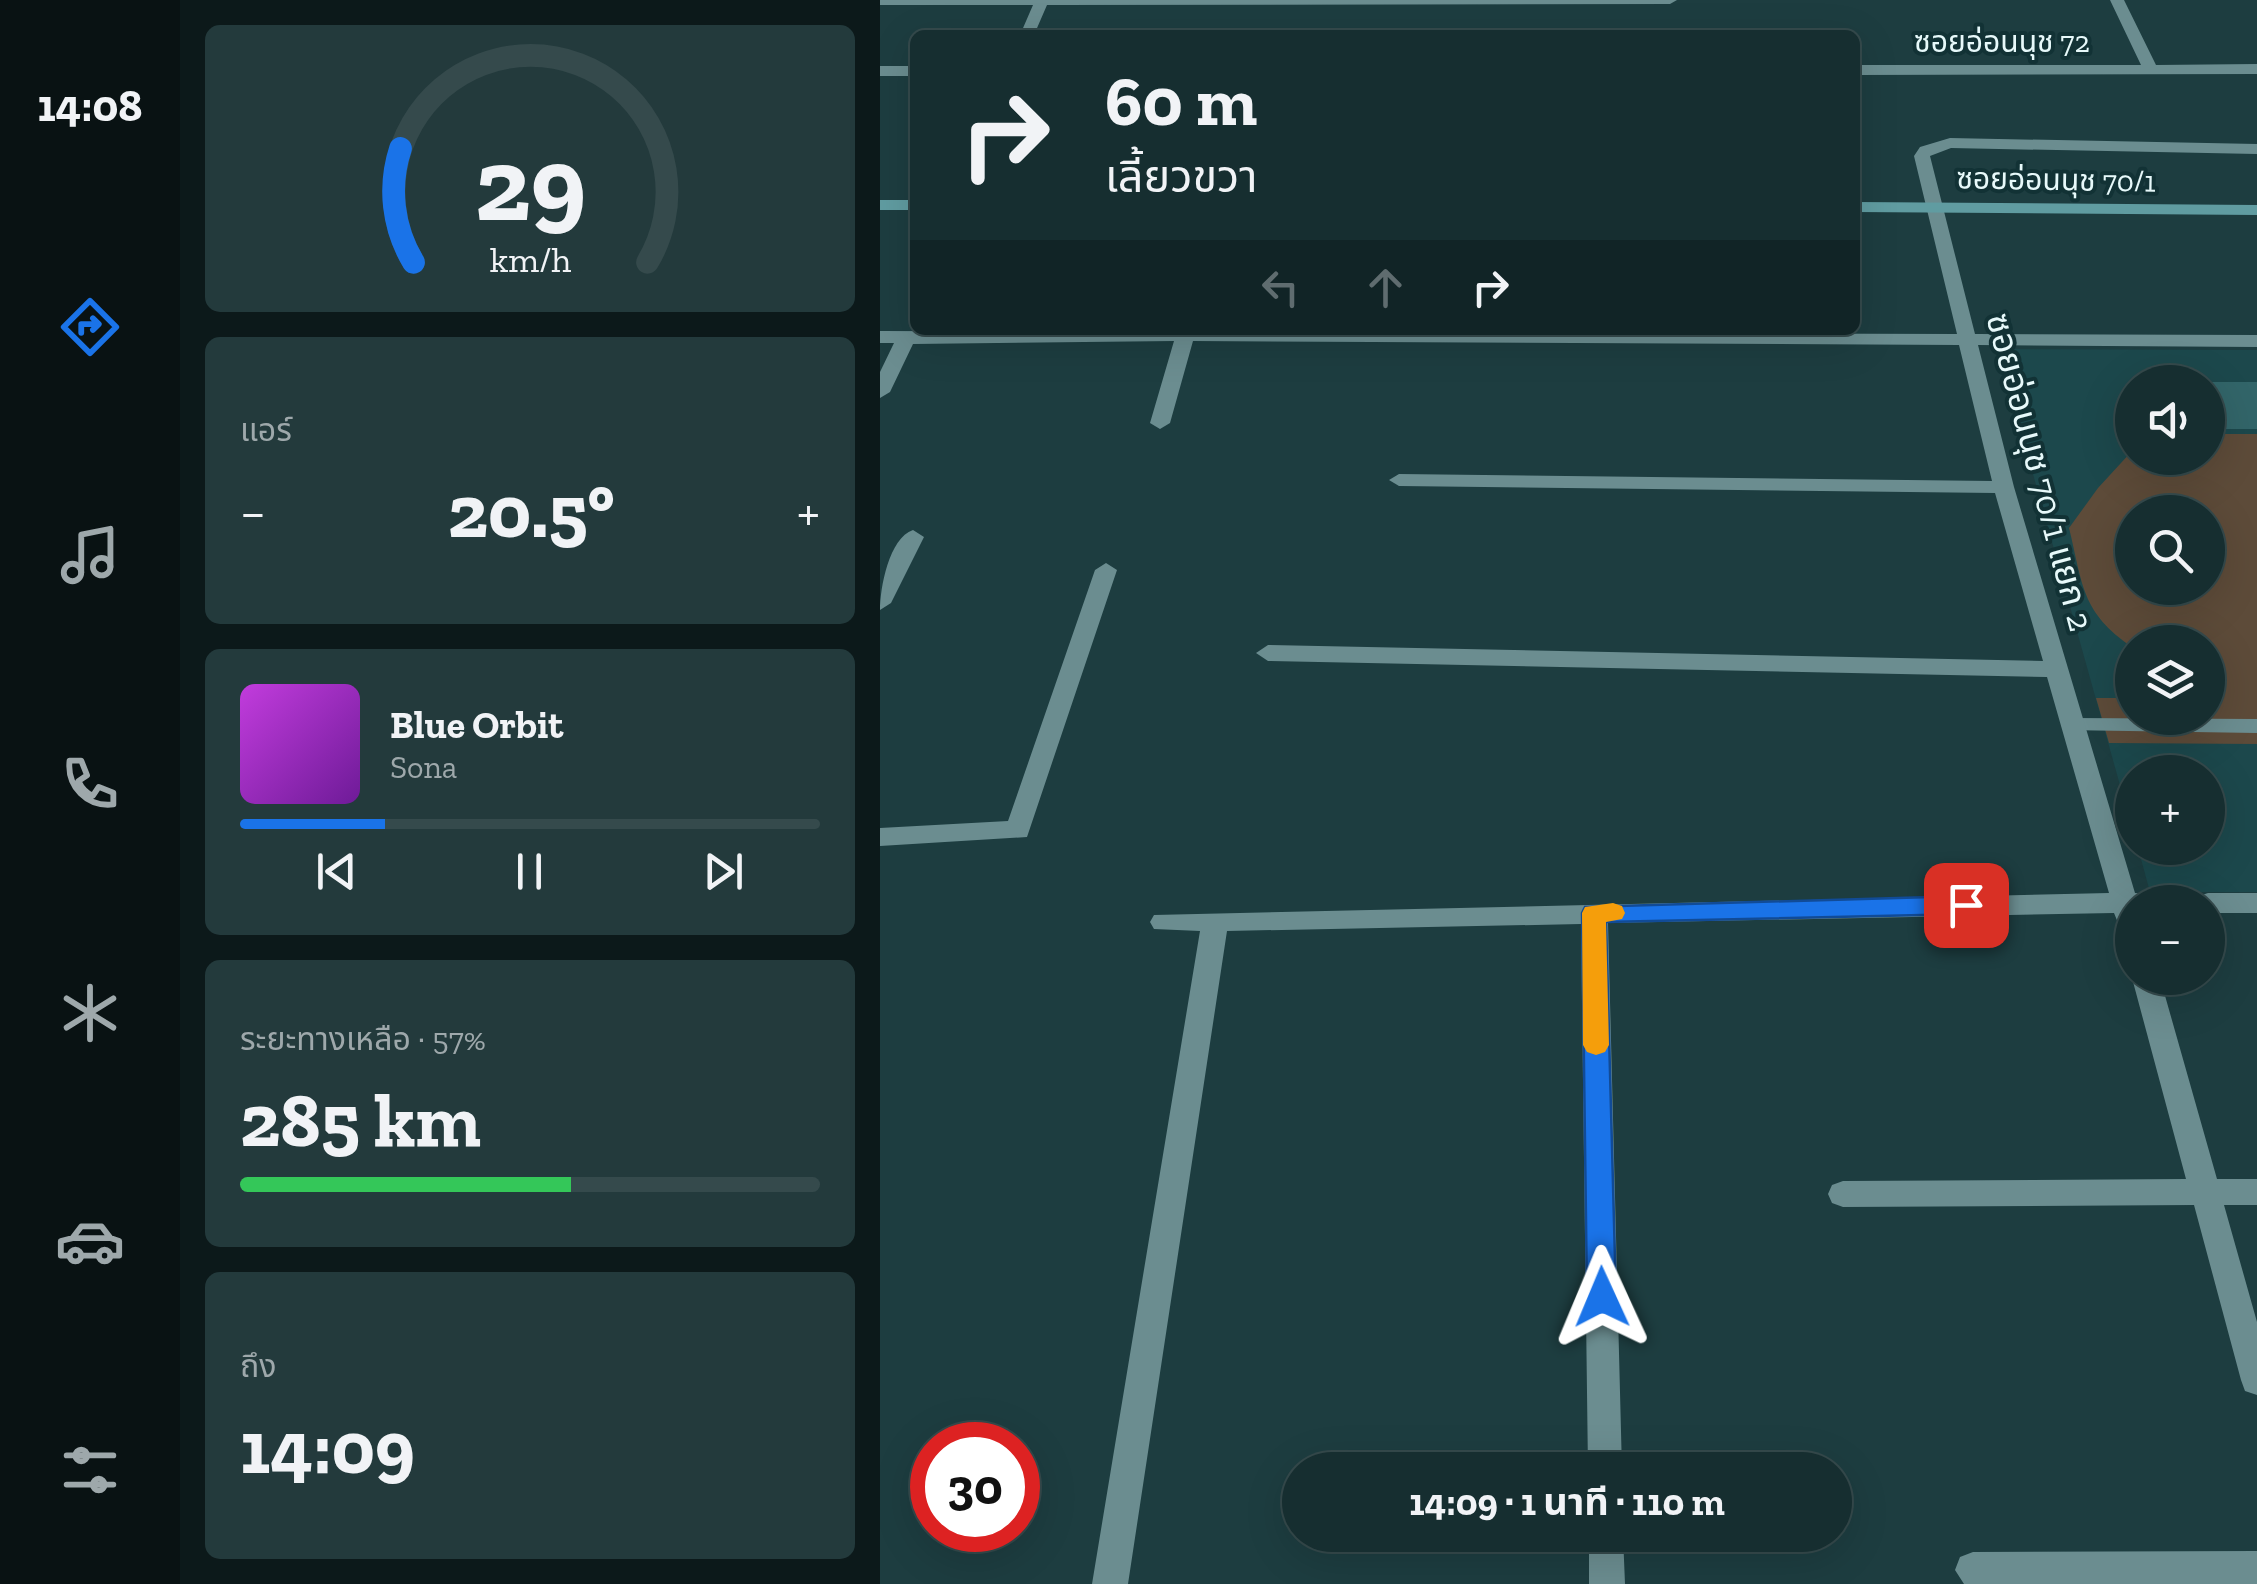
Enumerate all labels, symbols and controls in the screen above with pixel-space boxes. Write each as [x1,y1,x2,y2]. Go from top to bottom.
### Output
street label: ซอยอ่อนนุช 72 [1914,24,2090,60]
text: 60 m [1105,59,1257,143]
icon: right [940,70,1070,200]
text: 14:08 [37,79,143,133]
text: 29 [474,122,586,247]
text: เลี้ยวขวา [1105,150,1257,204]
street label: ซอยอ่อนนุช 70/1 [1956,160,2156,200]
text: km/h [489,238,571,281]
icon: left [1253,260,1308,315]
icon: ahead [1358,260,1413,315]
icon: right [1463,260,1518,315]
icon: directions [55,292,125,362]
street label: ซอยอ่อนนุช 70/1 แยก 2 [1977,309,2103,635]
map controls [2115,365,2225,995]
button: sound [2115,365,2225,475]
text: แอร์ [240,411,292,449]
text: 20.5° [448,466,615,556]
text: − [240,479,266,545]
text: + [797,479,820,545]
button: search [2115,495,2225,605]
icon: music [55,520,125,590]
button: layers [2115,625,2225,735]
text: Blue Orbit [390,702,563,748]
text: Sona [390,748,457,786]
icon: phone [55,749,125,819]
button: + [2115,755,2225,865]
icon: previous [309,844,364,899]
icon: pause [502,844,557,899]
icon: next [696,844,751,899]
pin [1924,863,2009,948]
icon: arrive [1939,878,1994,933]
button: − [2115,885,2225,995]
icon: climate [55,978,125,1048]
text: ระยะทางเหลือ · 57% [240,1020,486,1058]
text: 285 km [240,1075,481,1165]
icon: car [55,1206,125,1276]
position arrow [1550,1245,1654,1349]
text: ถึง [240,1347,276,1385]
text: 14:09 [240,1402,415,1492]
speed limit sign: 30 [910,1422,1040,1552]
icon: filters [55,1435,125,1505]
text: 14:09 · 1 นาที · 110 m [1409,1479,1725,1525]

